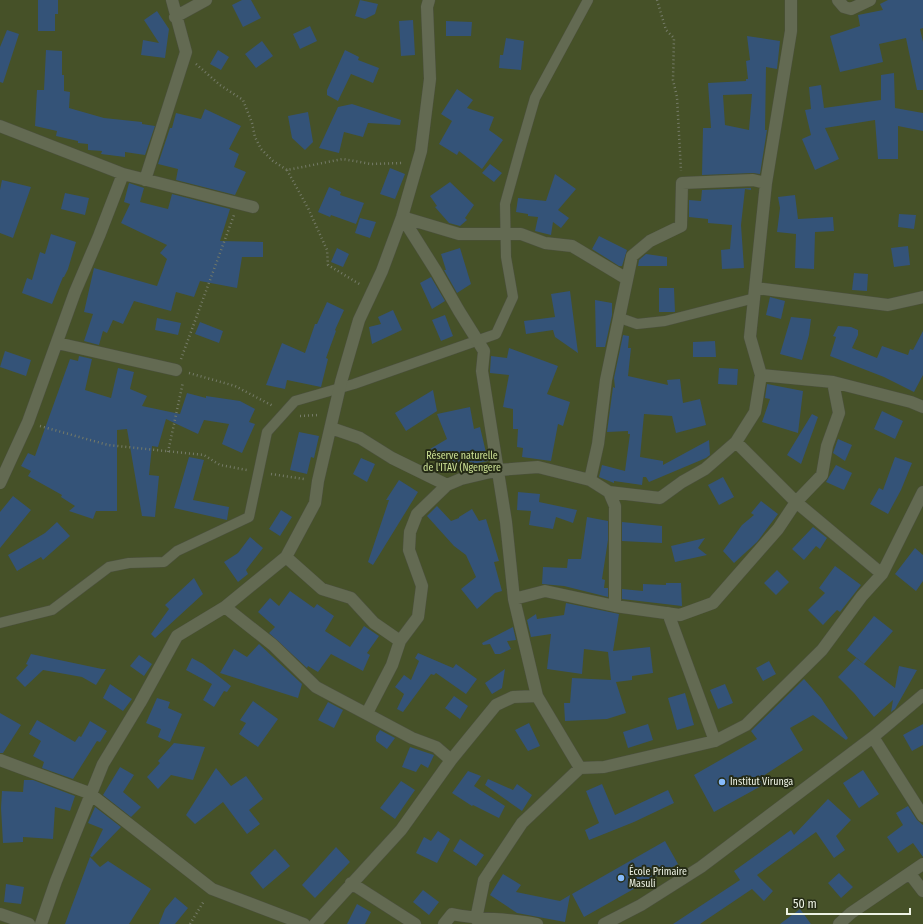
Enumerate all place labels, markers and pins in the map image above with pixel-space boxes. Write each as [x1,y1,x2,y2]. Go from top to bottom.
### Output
place label: Institut Virunga [730,776,793,788]
marker: Institut Virunga [717,777,727,787]
place label: École Primaire Masuli [629,864,687,890]
marker: École Primaire Masuli [616,873,626,883]

